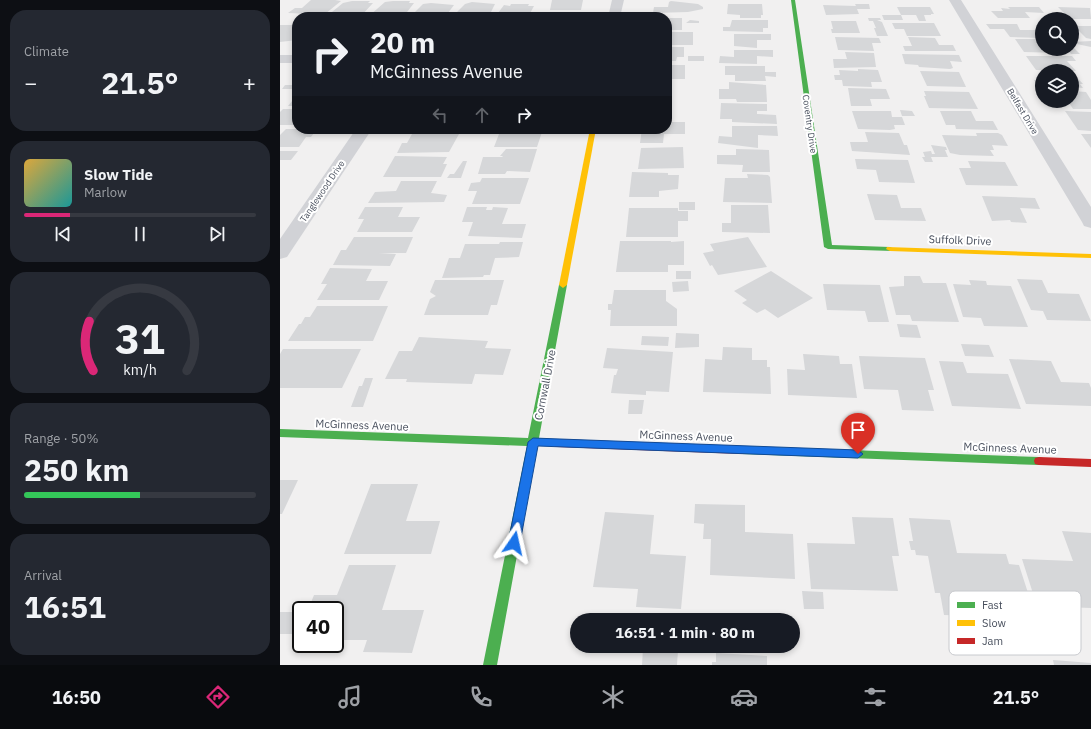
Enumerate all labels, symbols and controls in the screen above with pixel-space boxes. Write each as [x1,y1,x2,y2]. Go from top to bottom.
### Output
map controls [1035,12,1079,108]
button: search [1035,12,1079,56]
text: 20 m [370,24,435,61]
icon: right [304,28,356,80]
text: Climate [24,43,69,60]
text: McGinness Avenue [370,60,523,83]
text: 21.5° [101,63,179,102]
button: layers [1035,64,1079,108]
text: − [24,68,37,97]
text: + [243,68,256,97]
street label: Belfast Drive [1005,86,1041,136]
street label: Coventry Drive [800,94,820,154]
icon: left [429,104,451,126]
icon: ahead [471,104,493,126]
icon: right [513,104,535,126]
street label: Tanglewood Drive [297,158,347,224]
text: Slow Tide [84,165,153,184]
text: Marlow [84,184,127,201]
icon: previous [52,223,74,245]
icon: pause [129,223,151,245]
icon: next [206,223,228,245]
street label: Suffolk Drive [928,232,992,248]
text: 31 [115,310,165,364]
street label: Cornwall Drive [531,349,559,421]
text: km/h [123,359,157,378]
pin [841,413,875,454]
street label: McGinness Avenue [315,416,409,434]
icon: arrive [847,419,869,441]
street label: McGinness Avenue [639,427,733,445]
text: Range · 50% [24,430,98,447]
street label: McGinness Avenue [963,439,1057,457]
text: 250 km [24,450,129,489]
position arrow [493,522,535,564]
text: Arrival [24,567,62,584]
text: 16:51 [24,587,106,626]
legend [949,591,1081,655]
text: Fast [982,598,1003,612]
speed limit sign: 40 [292,601,344,653]
text: Slow [982,616,1006,630]
text: 16:51 · 1 min · 80 m [615,623,755,642]
text: Jam [982,634,1003,648]
icon: directions [204,683,232,711]
icon: music [336,683,364,711]
icon: phone [467,683,495,711]
icon: climate [599,683,627,711]
icon: car [730,683,758,711]
icon: filters [861,683,889,711]
text: 16:50 [52,686,101,709]
text: 21.5° [993,686,1039,709]

